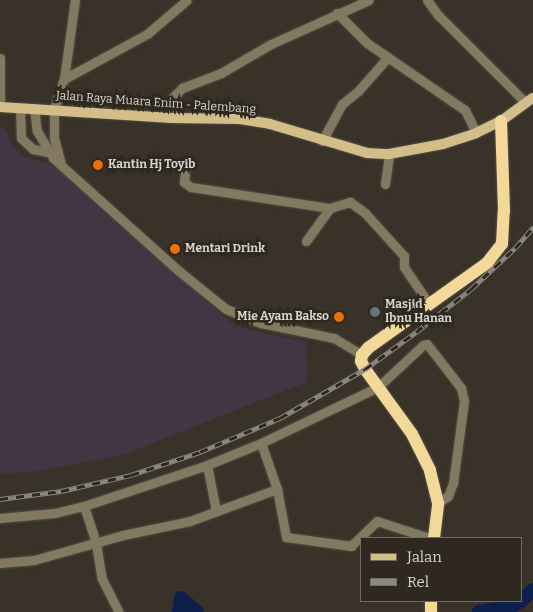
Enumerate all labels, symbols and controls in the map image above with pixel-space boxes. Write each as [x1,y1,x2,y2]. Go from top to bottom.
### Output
street label: Jalan Raya Muara Enim - Palembang [55,89,257,117]
place label: Kantin Hj Toyib [108,158,195,172]
marker: Kantin Hj Toyib [92,159,104,171]
place label: Mentari Drink [185,242,265,256]
marker: Mentari Drink [169,243,181,255]
place label: Masjid Ibnu Hanan [385,298,452,326]
marker: Masjid Ibnu Hanan [369,306,381,318]
place label: Mie Ayam Bakso [237,310,329,324]
marker: Mie Ayam Bakso [333,311,345,323]
legend [360,537,523,602]
text: Jalan [407,548,442,566]
text: Rel [407,573,429,591]

